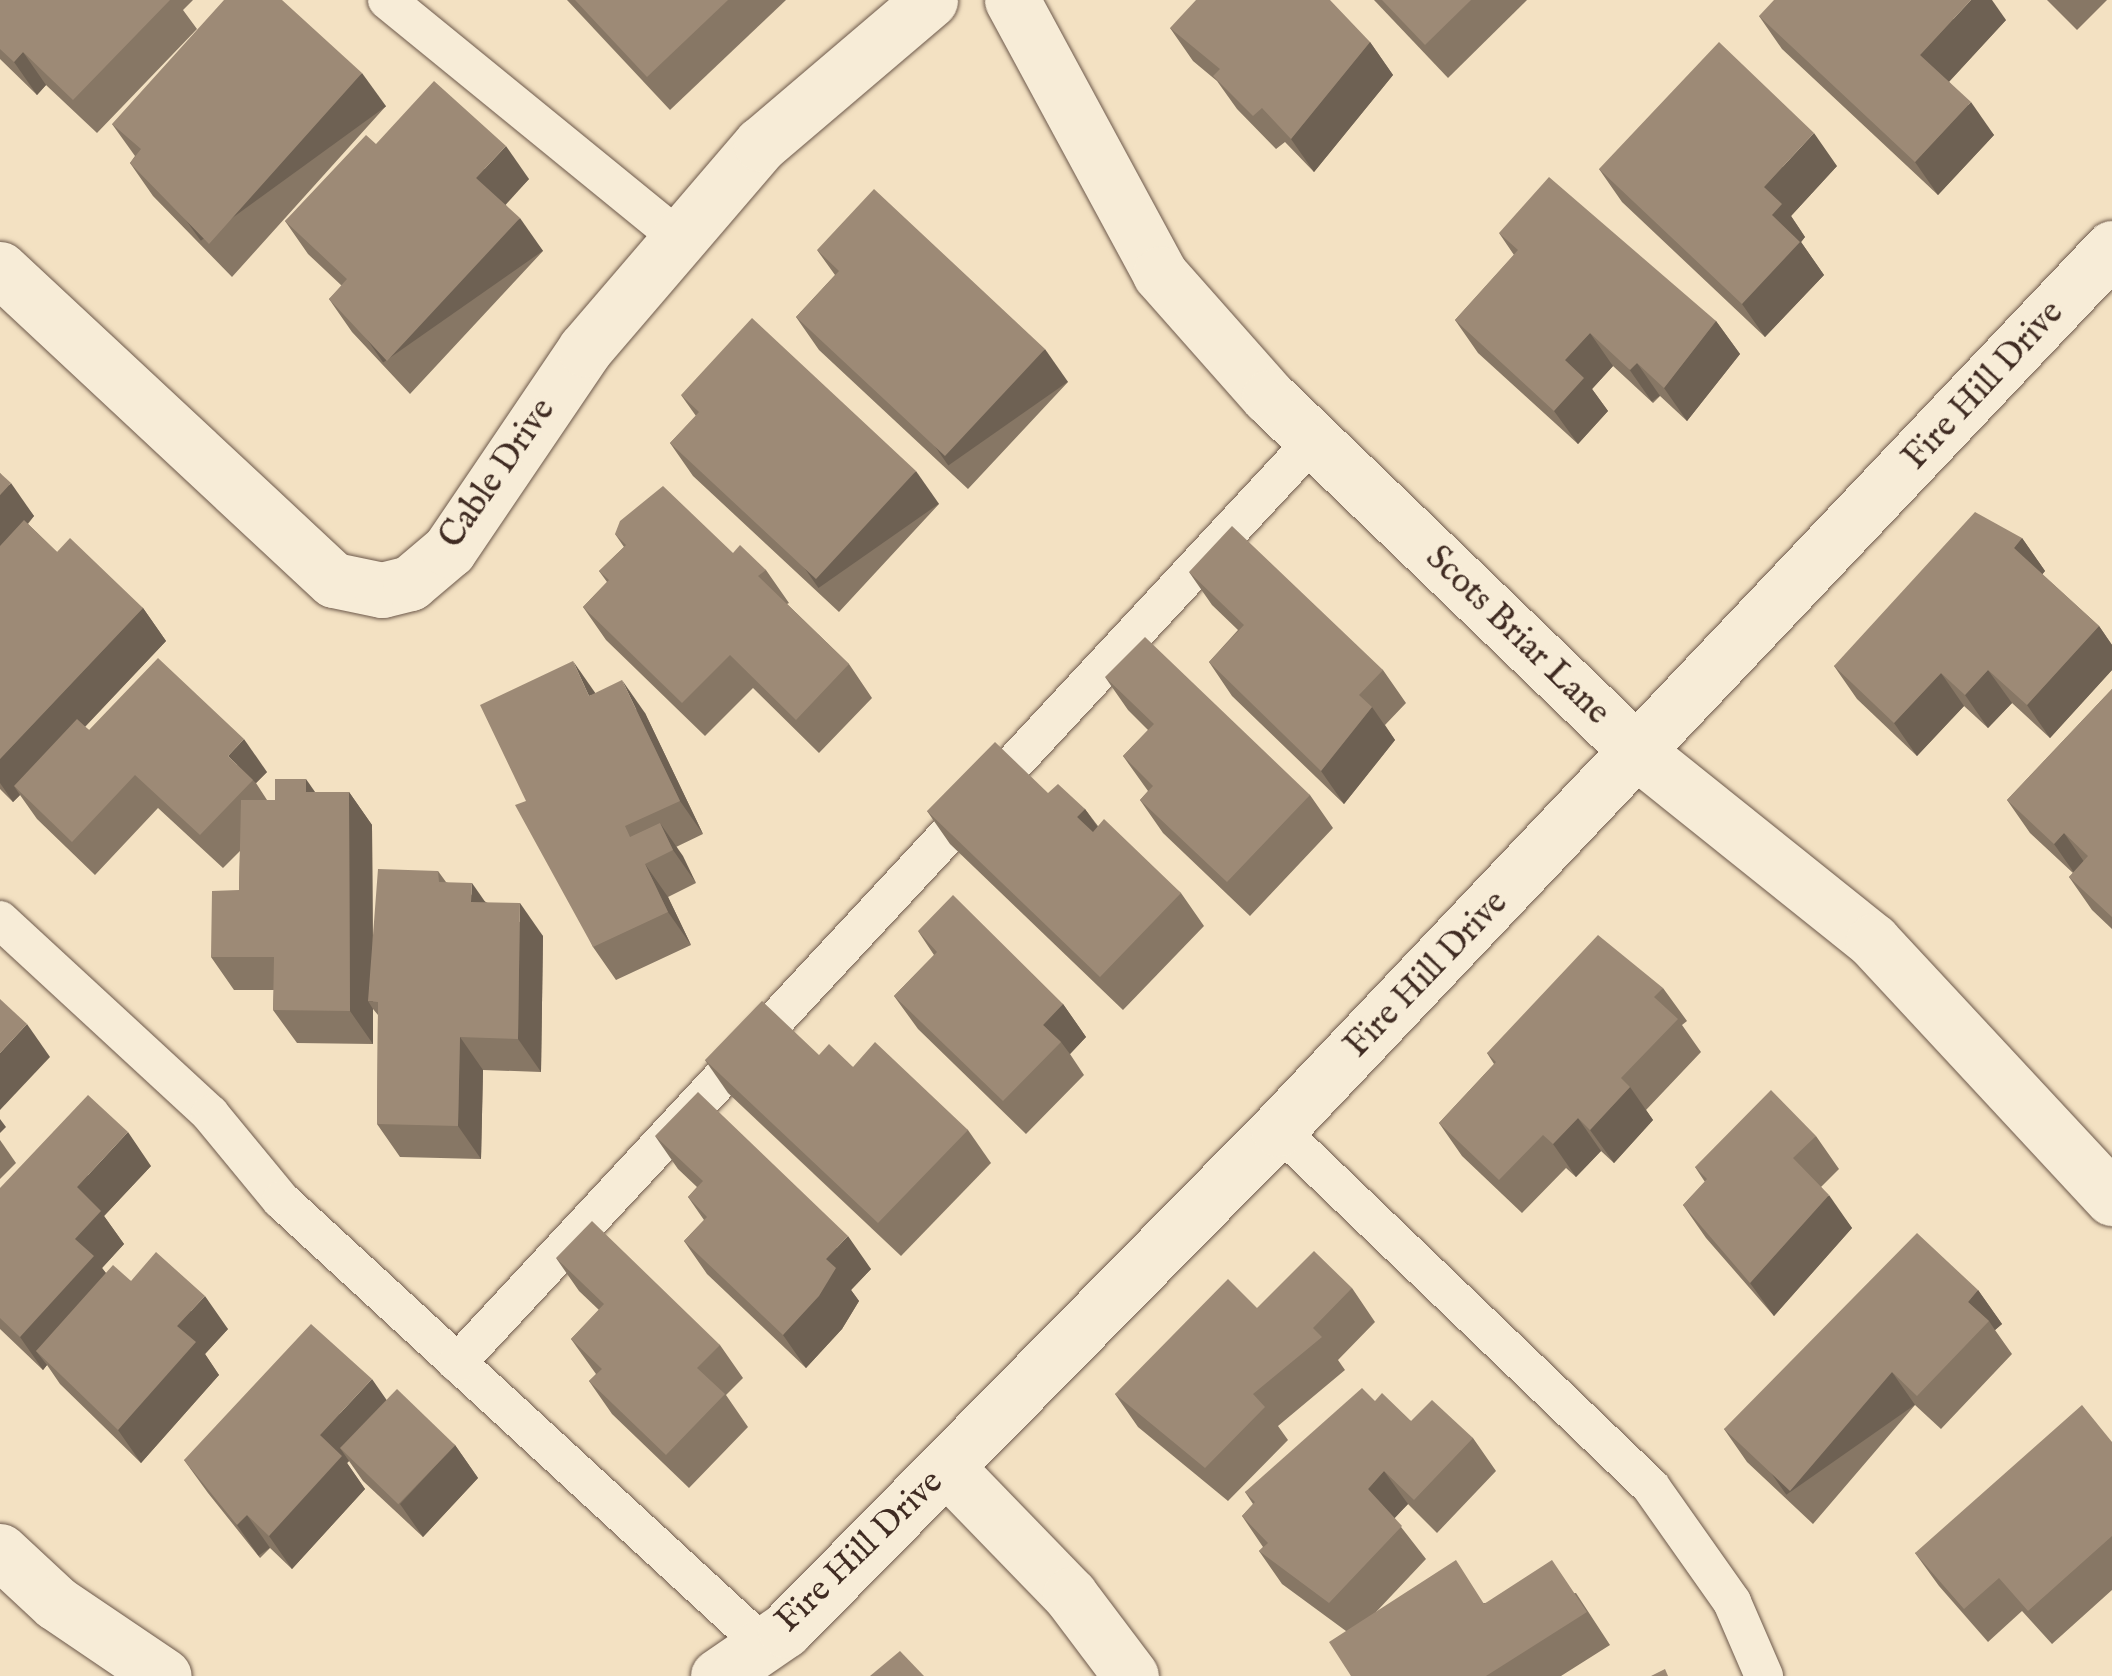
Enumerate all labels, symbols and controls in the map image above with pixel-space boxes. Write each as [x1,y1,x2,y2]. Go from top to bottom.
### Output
street label: Fire Hill Drive [1895,293,2073,479]
street label: Cable Drive [431,391,565,557]
street label: Scots Briar Lane [1416,538,1618,734]
street label: Fire Hill Drive [1337,883,1517,1067]
street label: Fire Hill Drive [768,1462,952,1642]

